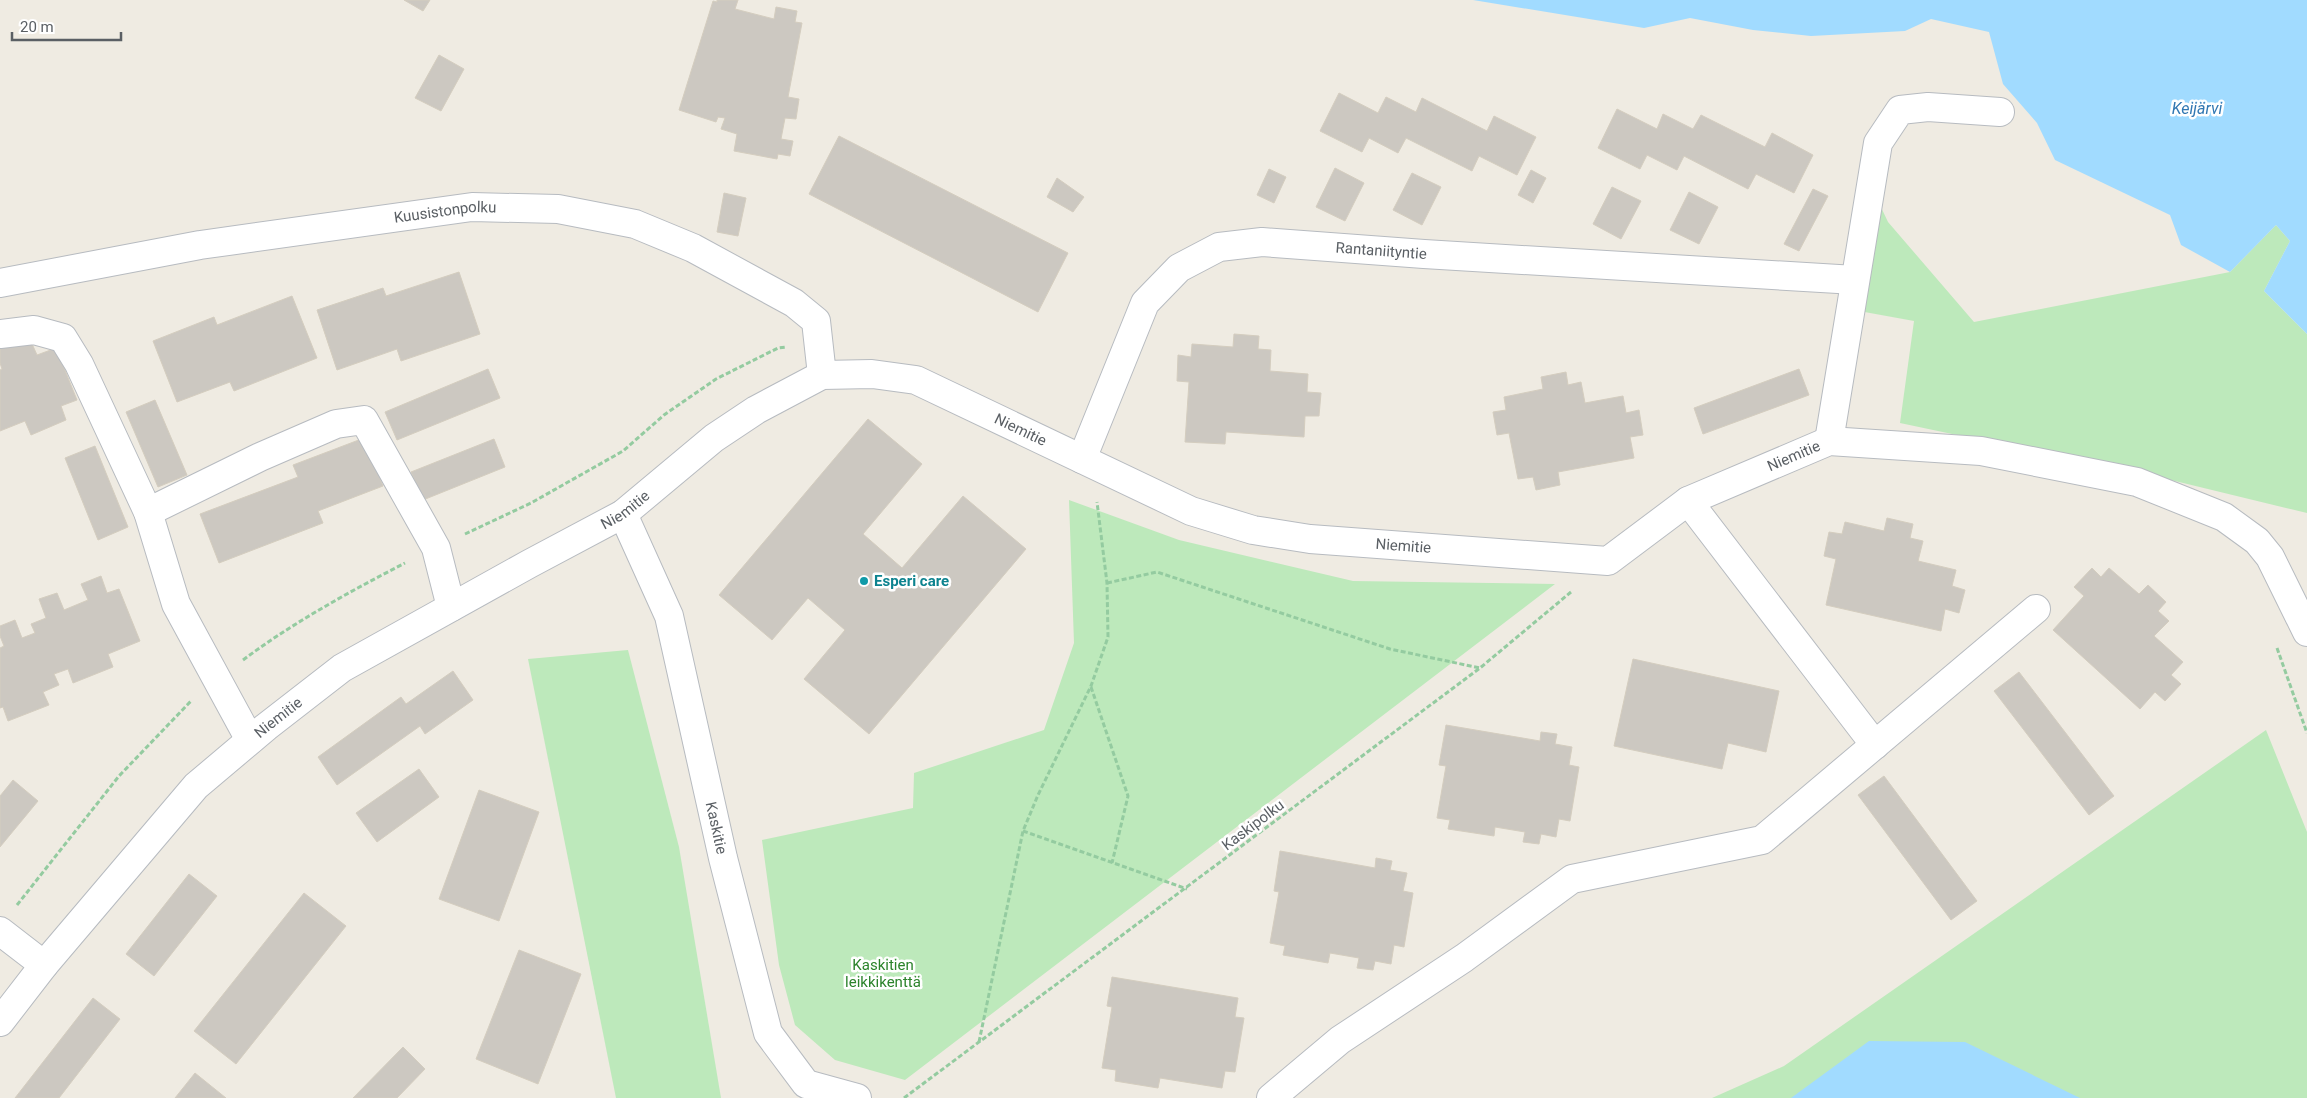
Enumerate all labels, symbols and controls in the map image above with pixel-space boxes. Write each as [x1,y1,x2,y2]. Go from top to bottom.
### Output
scale bar [12,10,121,42]
text: 20 m [20,18,54,36]
water label: Keijärvi [2172,99,2222,118]
street label: Kuusistonpolku [393,198,497,227]
street label: Rantaniityntie [1335,238,1427,263]
street label: Niemitie [992,410,1050,450]
street label: Niemitie [1765,437,1823,475]
street label: Niemitie [598,487,653,533]
street label: Niemitie [1375,535,1432,557]
place label: Esperi care [874,572,949,590]
marker: Esperi care [858,575,870,587]
street label: Niemitie [251,693,306,742]
street label: Kaskipolku [1218,796,1288,854]
street label: Kaskitie [702,800,731,856]
park label: Kaskitien leikkikenttä [845,956,921,991]

